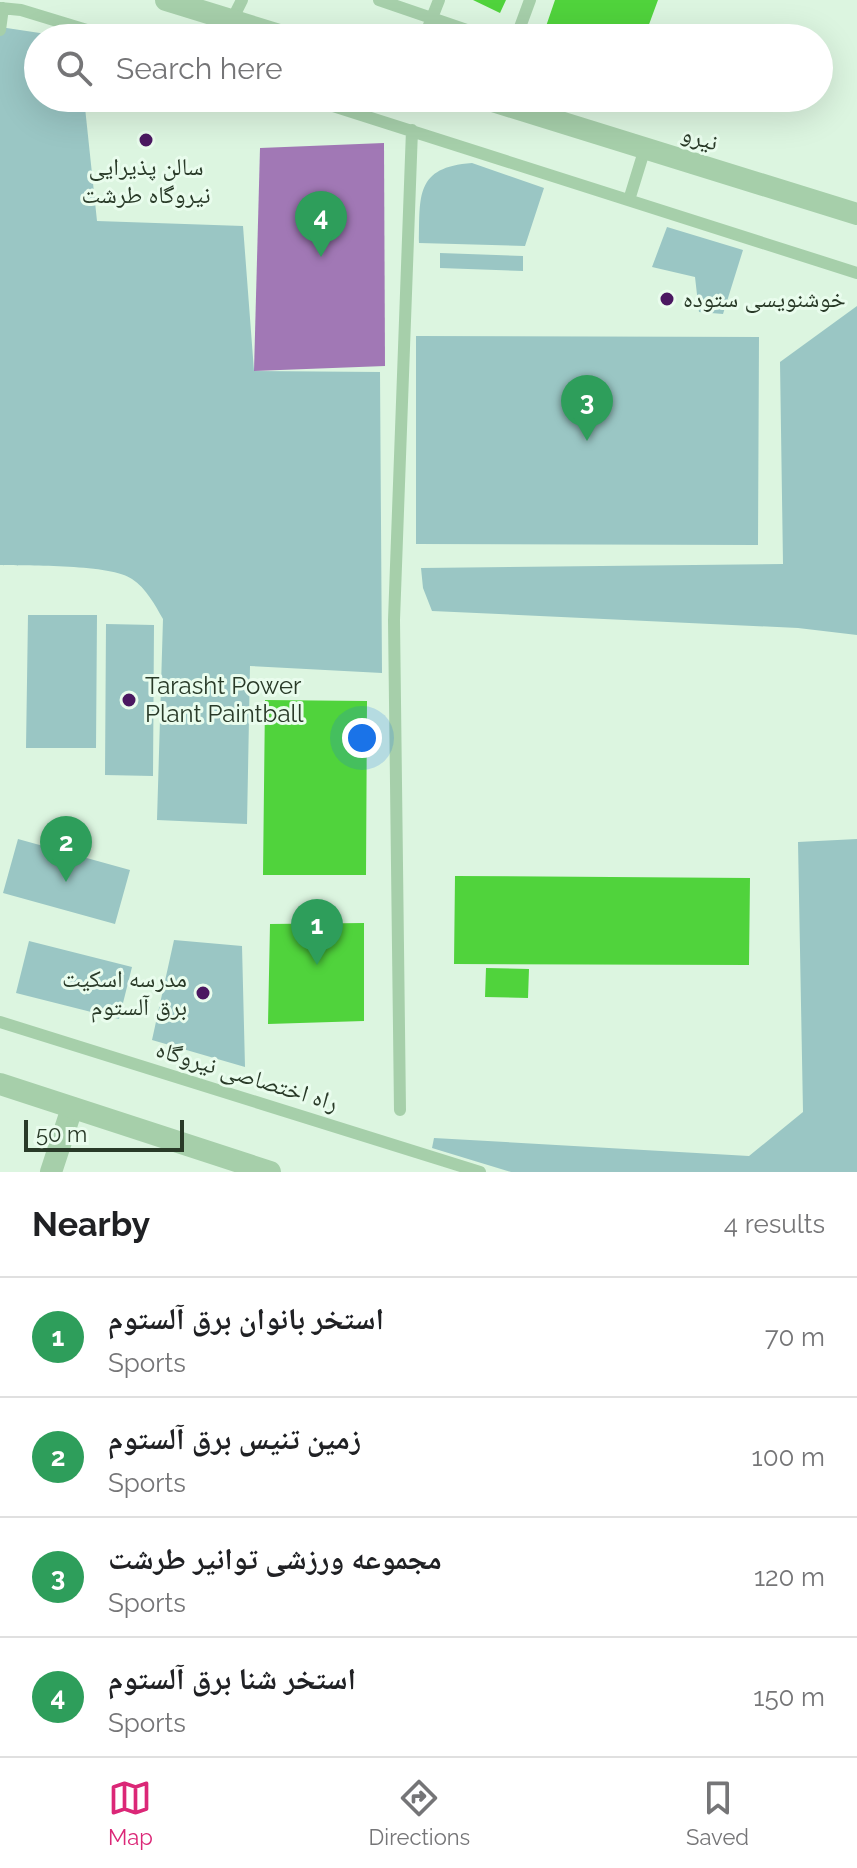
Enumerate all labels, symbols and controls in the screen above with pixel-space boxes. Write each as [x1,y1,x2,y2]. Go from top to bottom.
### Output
search box [24,24,833,112]
icon: search [52,46,96,90]
text: Search here [116,51,283,86]
street label: نیرو [679,118,722,157]
marker: سالن پذیرایی نیروگاه طرشت [137,131,155,149]
place label: سالن پذیرایی نیروگاه طرشت [81,152,211,209]
pin: 4 [295,191,347,257]
place label: خوشنویسی ستوده [683,284,846,313]
marker: خوشنویسی ستوده [658,290,676,308]
pin: 3 [561,375,613,441]
place label: Tarasht Power Plant Paintball [145,671,304,728]
marker: Tarasht Power Plant Paintball [120,691,138,709]
your location [342,718,382,758]
pin: 2 [40,816,92,882]
pin: 1 [291,899,343,965]
place label: مدرسه اسکیت برق آلستوم [62,964,187,1023]
marker: مدرسه اسکیت برق آلستوم [194,984,212,1002]
street label: راه اختصاصی نیروگاه [153,1034,342,1117]
scale bar [24,1116,184,1152]
text: 50 m [36,1121,87,1147]
text: Nearby [32,1204,150,1244]
text: 4 results [724,1209,825,1239]
text: استخر بانوان برق آلستوم [108,1301,384,1336]
text: 1 [52,1322,64,1352]
text: 70 m [765,1322,825,1352]
text: Sports [108,1348,186,1378]
text: زمین تنیس برق آلستوم [108,1421,361,1456]
text: 2 [51,1442,65,1472]
text: 100 m [752,1442,825,1472]
text: Sports [108,1468,186,1498]
text: مجموعه ورزشی توانیر طرشت [108,1541,442,1576]
text: 3 [51,1562,65,1592]
text: 120 m [754,1562,825,1592]
text: Sports [108,1588,186,1618]
text: استخر شنا برق آلستوم [108,1661,356,1696]
text: 4 [51,1682,65,1712]
text: 150 m [753,1682,825,1712]
text: Sports [108,1708,186,1738]
tab: Map [108,1776,153,1850]
tab: Directions [369,1776,470,1850]
tab: Saved [686,1776,749,1850]

